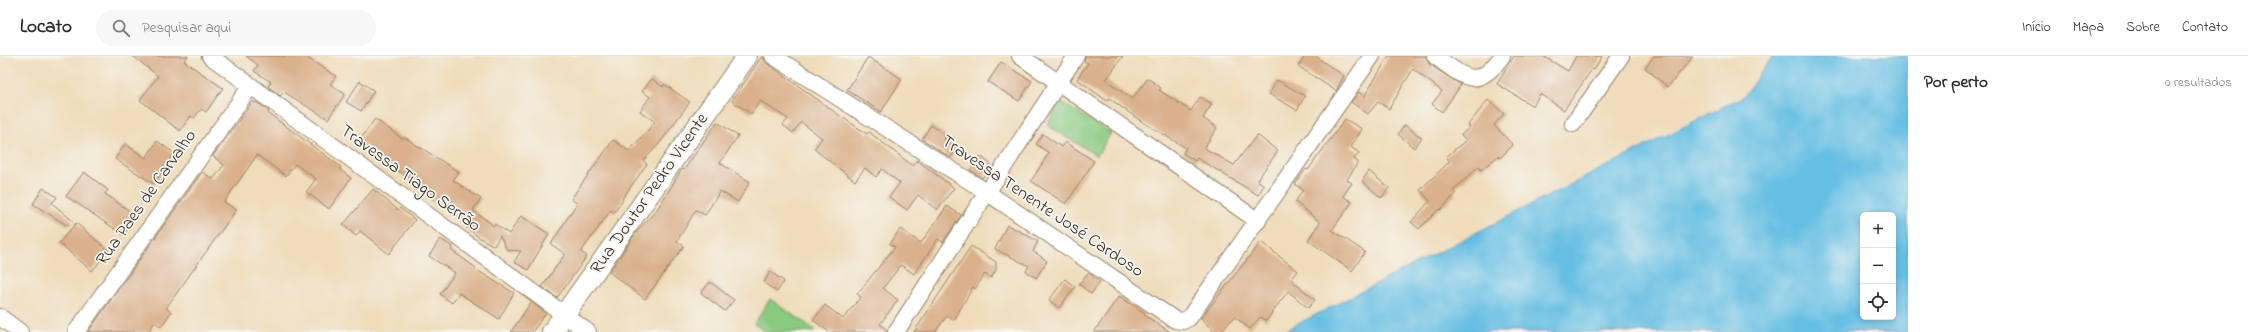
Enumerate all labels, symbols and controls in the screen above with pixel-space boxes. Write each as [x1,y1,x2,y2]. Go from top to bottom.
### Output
search box [96,10,376,46]
text: Locato [20,14,72,41]
icon: search [110,17,132,39]
text: Pesquisar aqui [142,17,231,39]
text: Início [2022,17,2051,38]
text: Mapa [2073,17,2104,38]
text: Sobre [2126,17,2160,38]
text: Contato [2182,17,2228,38]
text: Por perto [1924,70,1988,95]
text: 0 resultados [2165,73,2232,92]
street label: Rua Doutor Pedro Vicente [584,107,716,280]
street label: Travessa Tiago Serrão [334,119,486,240]
street label: Rua Paes de Carvalho [90,125,204,271]
street label: Travessa Tenente José Cardoso [935,129,1149,285]
map controls [1860,212,1896,320]
button: + [1860,212,1896,248]
button: − [1860,248,1896,284]
button: locate [1860,284,1896,320]

